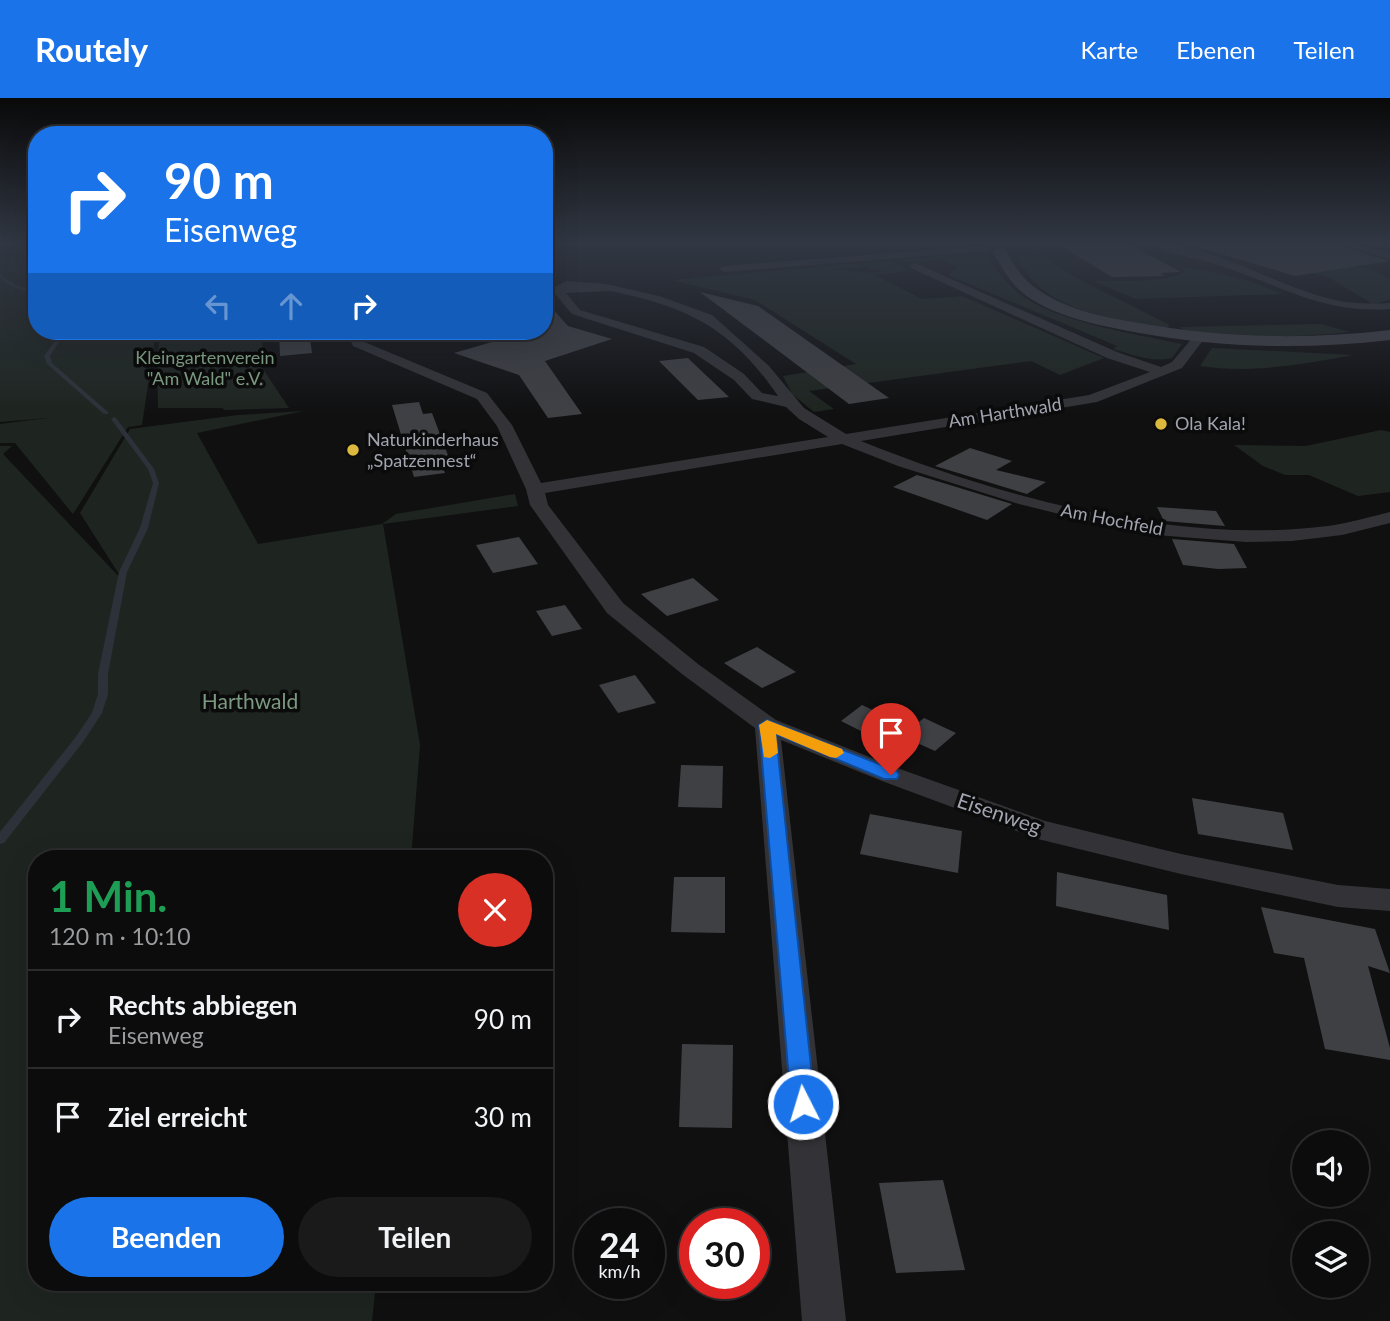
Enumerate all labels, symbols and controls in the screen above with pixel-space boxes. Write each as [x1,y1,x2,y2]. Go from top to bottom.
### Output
text: Routely [35,29,148,69]
text: Karte [1081,35,1138,64]
text: Ebenen [1176,35,1256,64]
text: Teilen [1294,35,1355,64]
text: 90 m [164,151,274,209]
icon: right [49,154,140,245]
text: Eisenweg [164,210,297,249]
icon: left [199,287,237,325]
icon: ahead [272,287,310,325]
icon: right [345,287,383,325]
park label: Kleingartenverein "Am Wald" e.V. [135,346,275,389]
street label: Am Harthwald [947,392,1063,432]
place label: Ola Kala! [1175,412,1246,434]
marker: Ola Kala! [1153,416,1169,432]
place label: Naturkinderhaus „Spatzennest“ [367,428,499,471]
marker: Naturkinderhaus „Spatzennest“ [345,442,361,458]
street label: Am Hochfeld [1059,498,1165,540]
park label: Harthwald [202,688,298,713]
pin [861,703,921,775]
icon: arrive [872,714,910,752]
street label: Eisenweg [954,787,1045,839]
text: 1 Min. [49,871,167,921]
button: close [458,873,532,947]
text: 120 m · 10:10 [49,922,191,950]
text: Rechts abbiegen [108,989,297,1021]
icon: right [49,1000,87,1038]
text: 90 m [474,1003,532,1035]
text: Eisenweg [108,1021,204,1049]
position arrow [766,1067,840,1141]
icon: arrive [49,1098,87,1136]
text: Ziel erreicht [108,1101,247,1133]
text: 30 m [474,1101,532,1133]
map controls [1292,1130,1369,1298]
button: sound [1292,1130,1369,1207]
button: Beenden [49,1197,284,1277]
button: Teilen [298,1197,532,1277]
speed limit sign: 30 [679,1208,770,1299]
button: layers [1292,1221,1369,1298]
text: 24 [599,1223,640,1265]
text: km/h [598,1260,641,1282]

